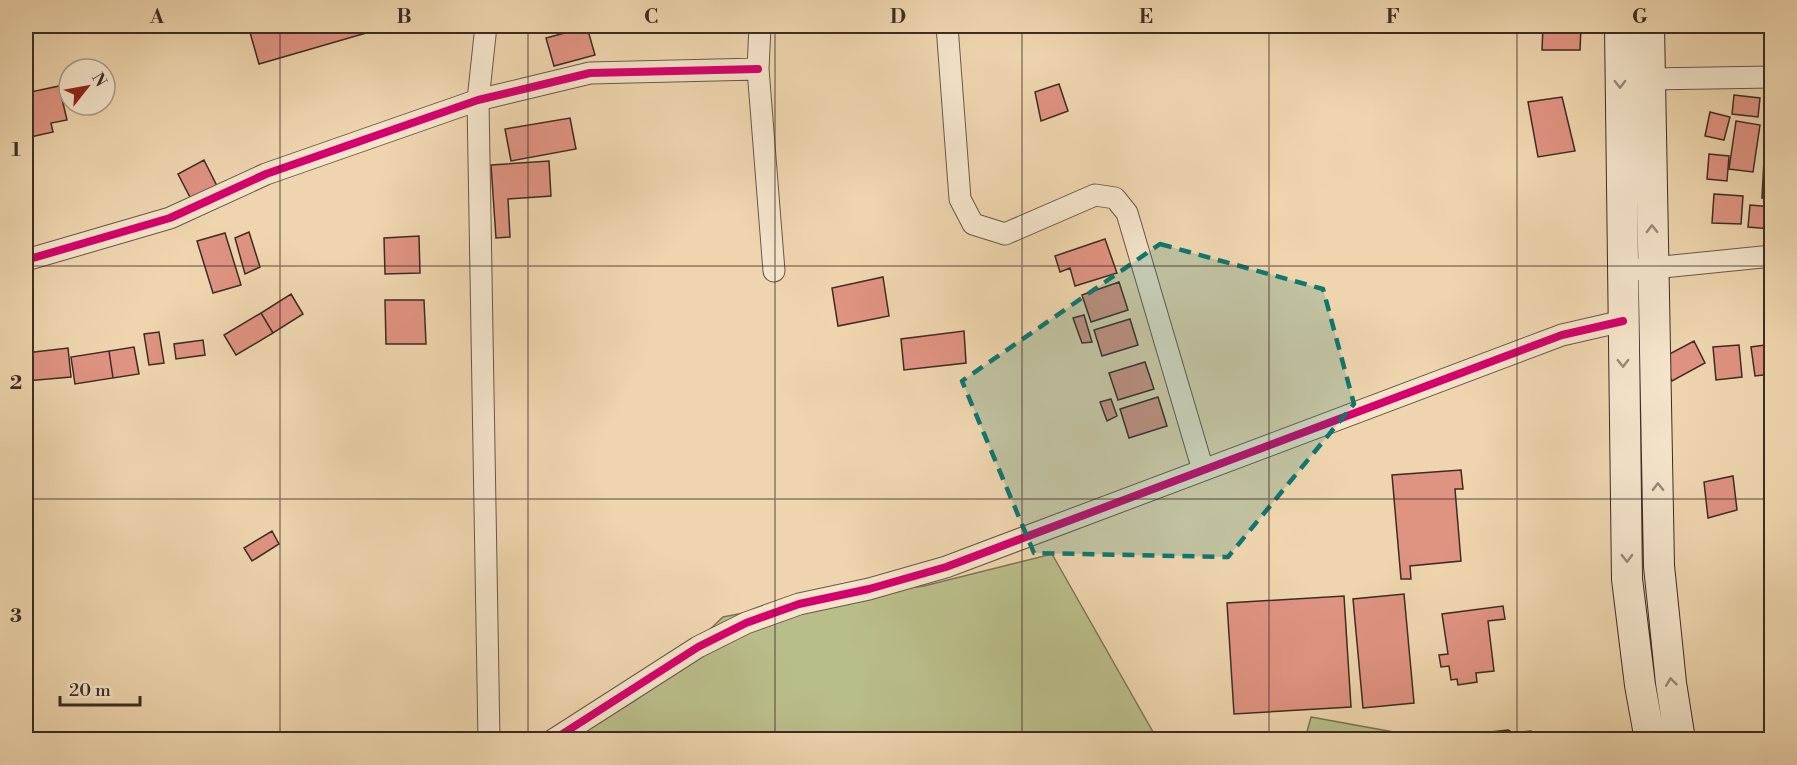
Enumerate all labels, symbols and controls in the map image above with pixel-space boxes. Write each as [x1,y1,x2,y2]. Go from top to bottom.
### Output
text: A [149,5,165,30]
text: B [396,5,412,30]
text: C [644,5,658,30]
text: D [890,5,906,30]
text: E [1139,5,1153,30]
text: F [1386,5,1400,30]
text: G [1632,5,1648,30]
north arrow [57,57,117,117]
text: N [87,69,111,91]
one-way arrow [1614,79,1627,88]
text: 1 [11,138,21,163]
one-way arrow [1646,225,1658,234]
one-way arrow [1617,358,1630,367]
text: 2 [10,371,22,396]
one-way arrow [1652,483,1664,492]
one-way arrow [1621,553,1633,562]
text: 3 [10,604,22,629]
scale bar [60,669,140,707]
one-way arrow [1666,677,1678,686]
text: 20 m [69,679,111,702]

